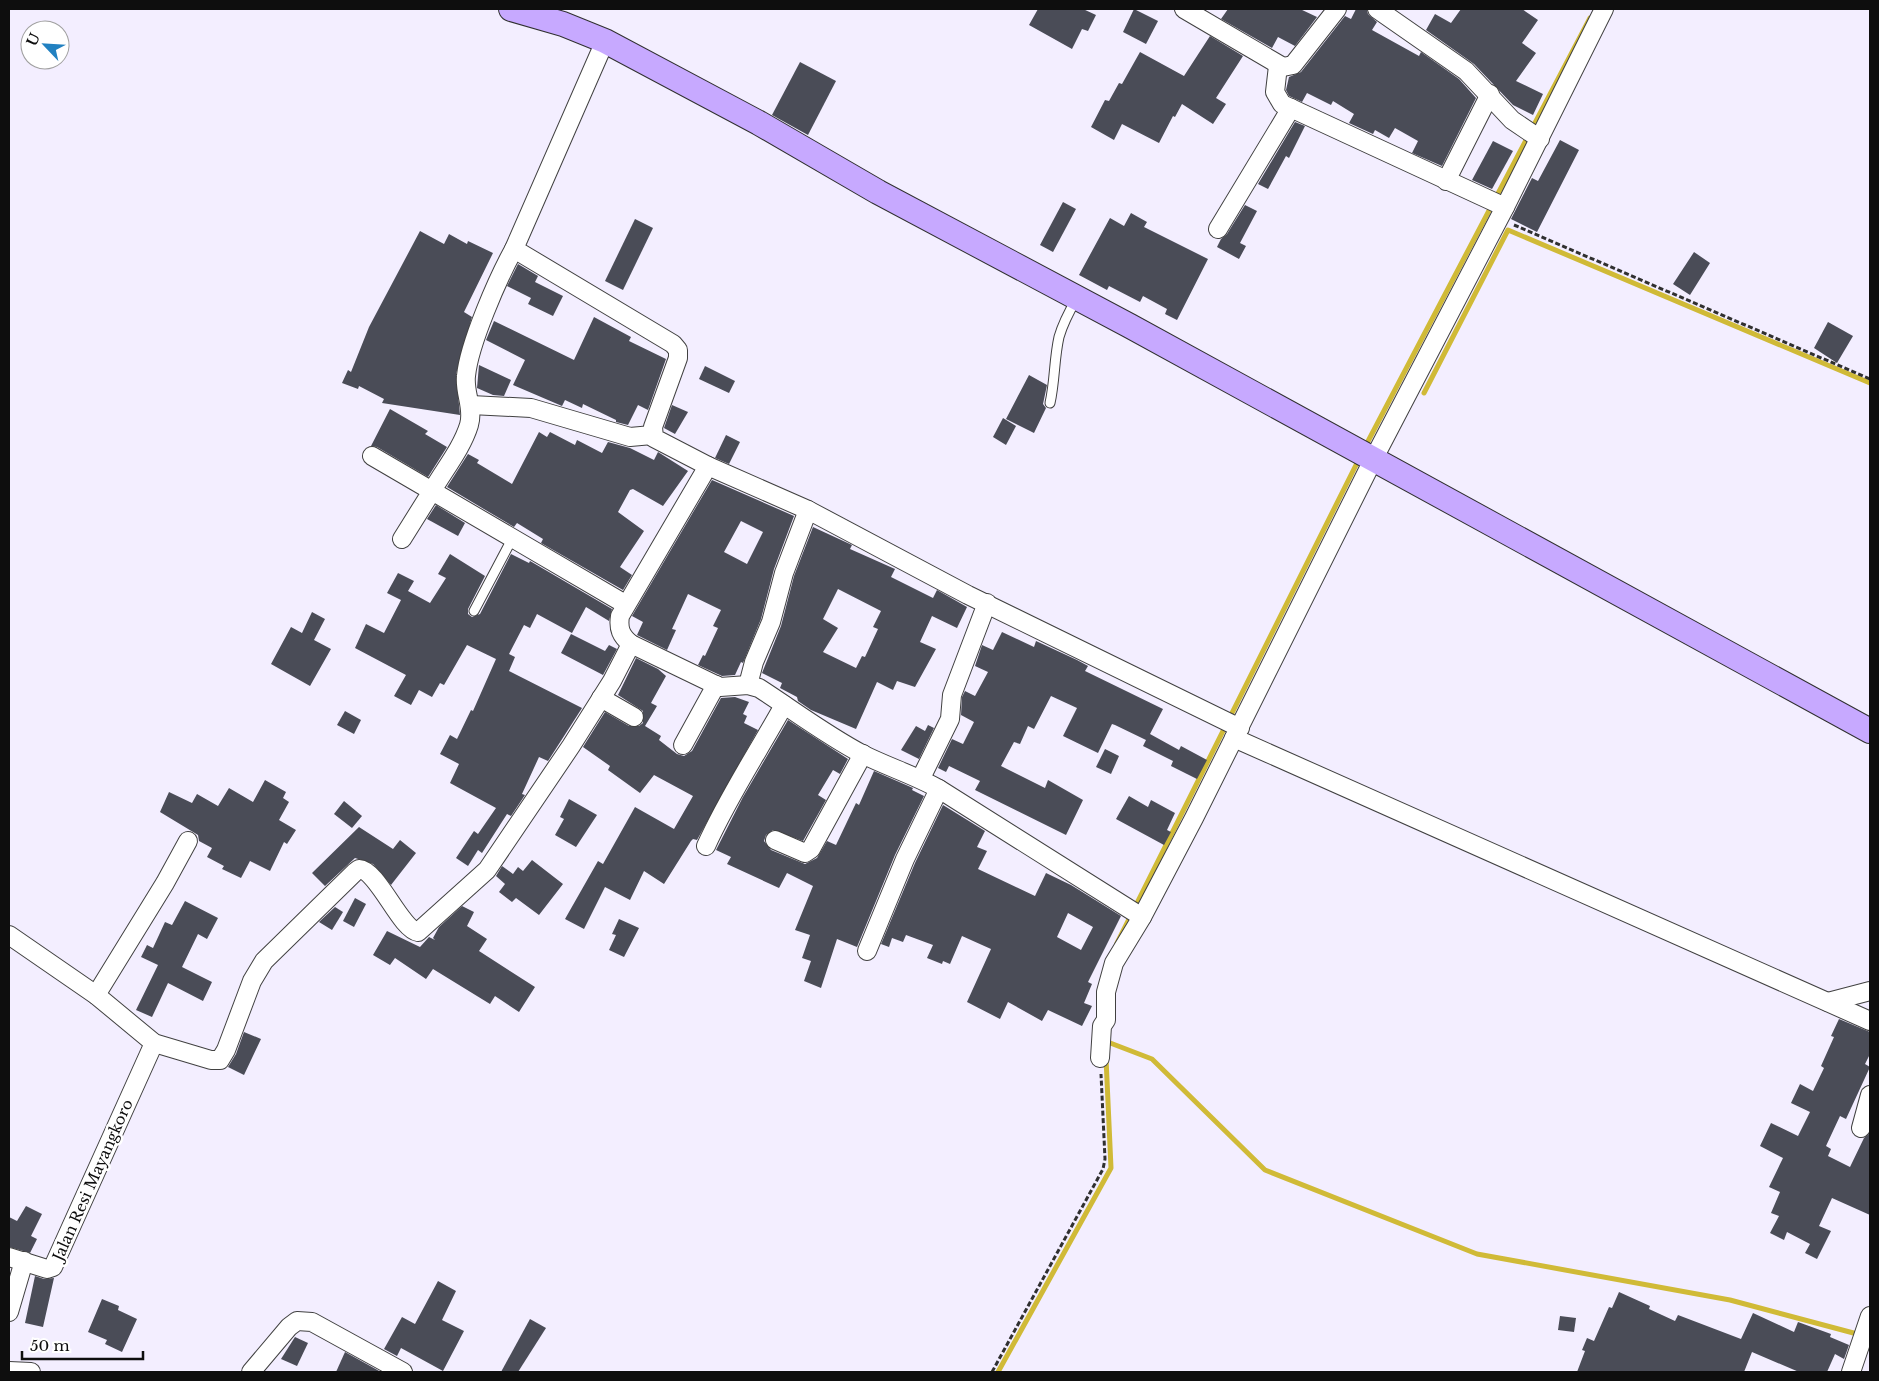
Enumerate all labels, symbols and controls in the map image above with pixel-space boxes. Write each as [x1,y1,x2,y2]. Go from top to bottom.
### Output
north arrow [20,20,70,70]
text: U [22,30,44,49]
street label: Jalan Resi Mayangkoro [47,1096,137,1265]
scale bar [22,1328,144,1360]
text: 50 m [30,1336,70,1355]

